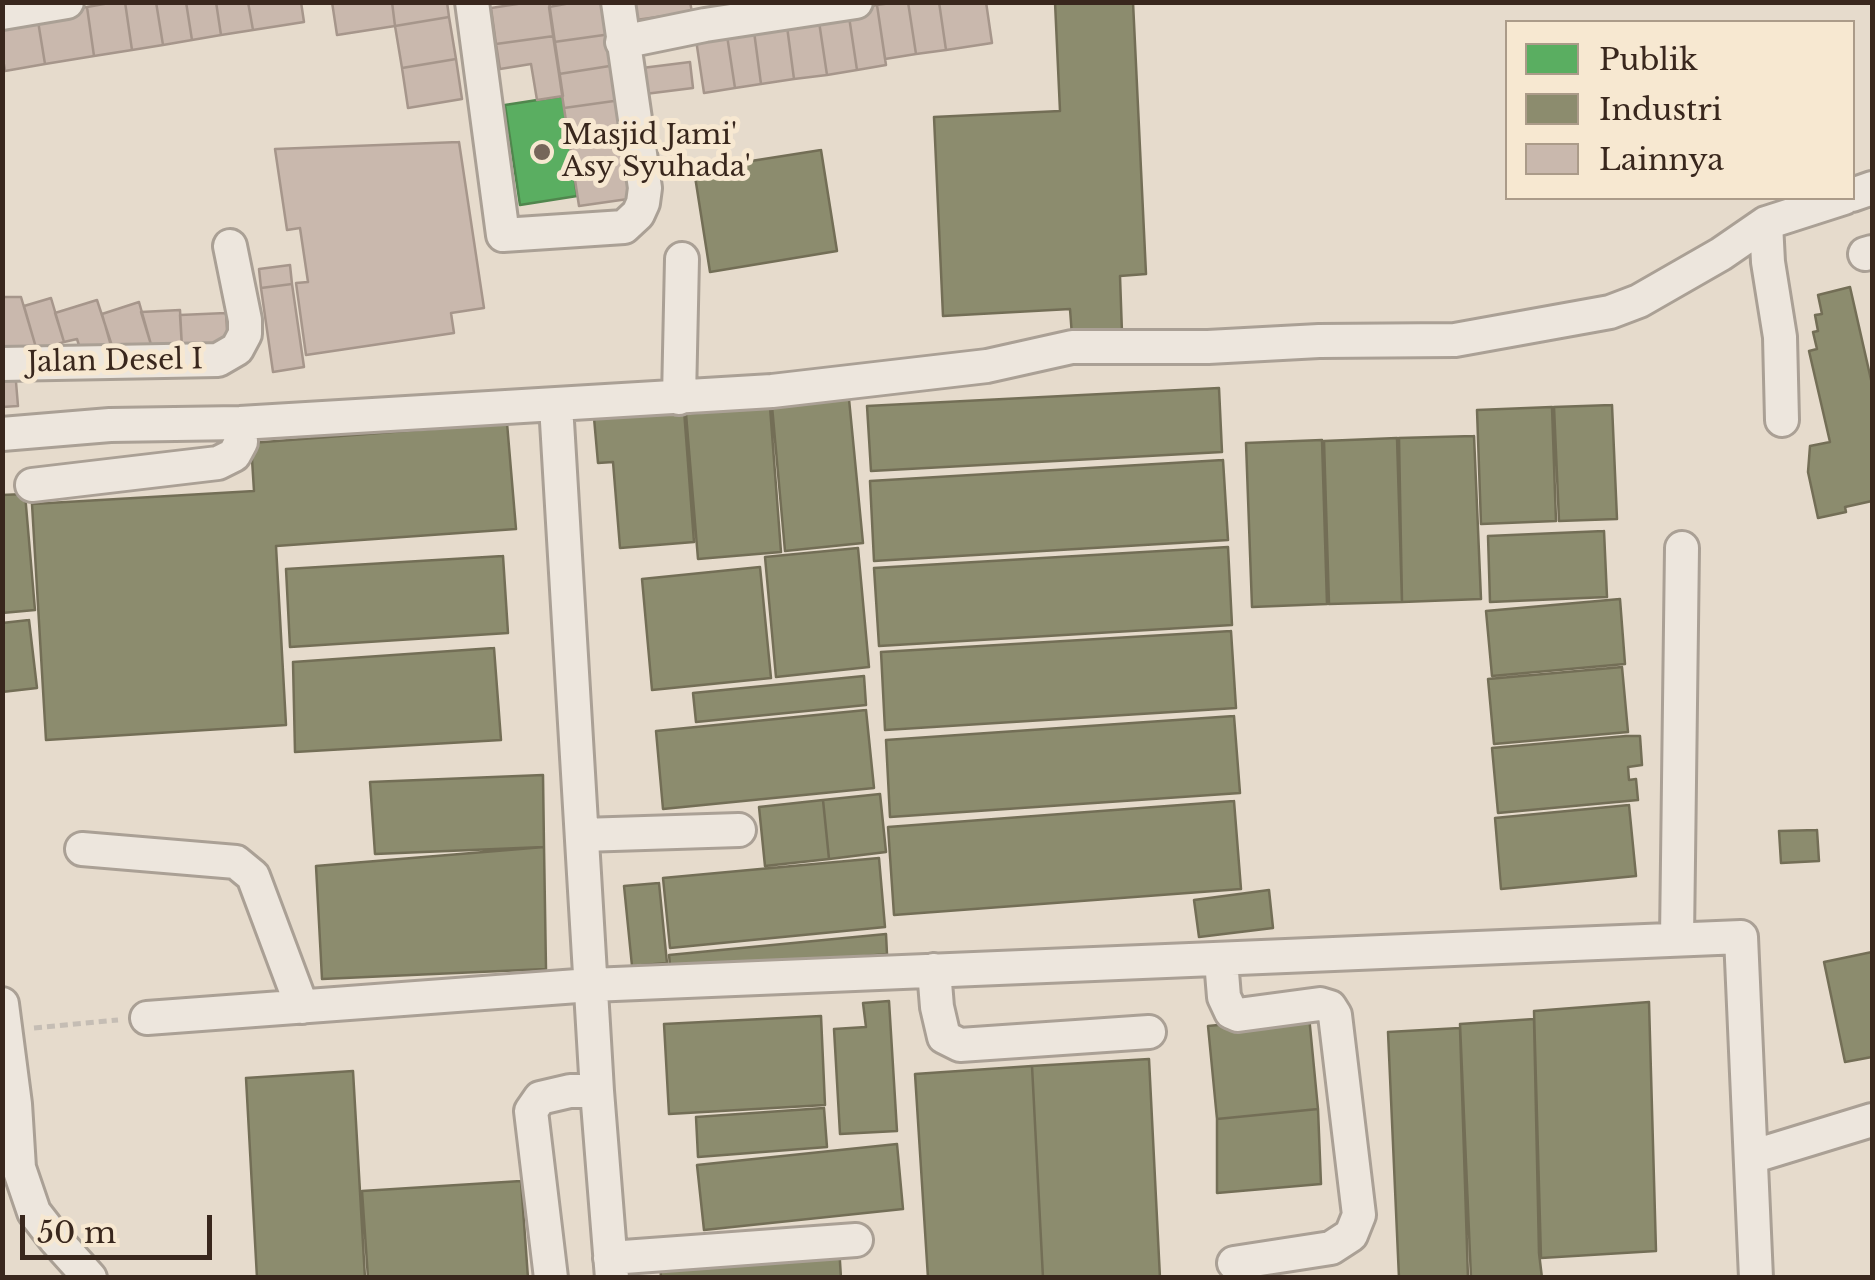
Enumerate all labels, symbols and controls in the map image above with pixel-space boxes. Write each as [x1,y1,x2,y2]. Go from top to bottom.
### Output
legend [1505,20,1855,200]
text: Publik [1599,41,1698,78]
text: Industri [1599,91,1722,128]
place label: Masjid Jami' Asy Syuhada' [562,119,751,185]
marker: Masjid Jami' Asy Syuhada' [531,141,553,163]
text: Lainnya [1599,141,1724,178]
street label: Jalan Desel I [27,344,203,380]
scale bar [25,1195,218,1257]
text: 50 m [37,1214,116,1251]

